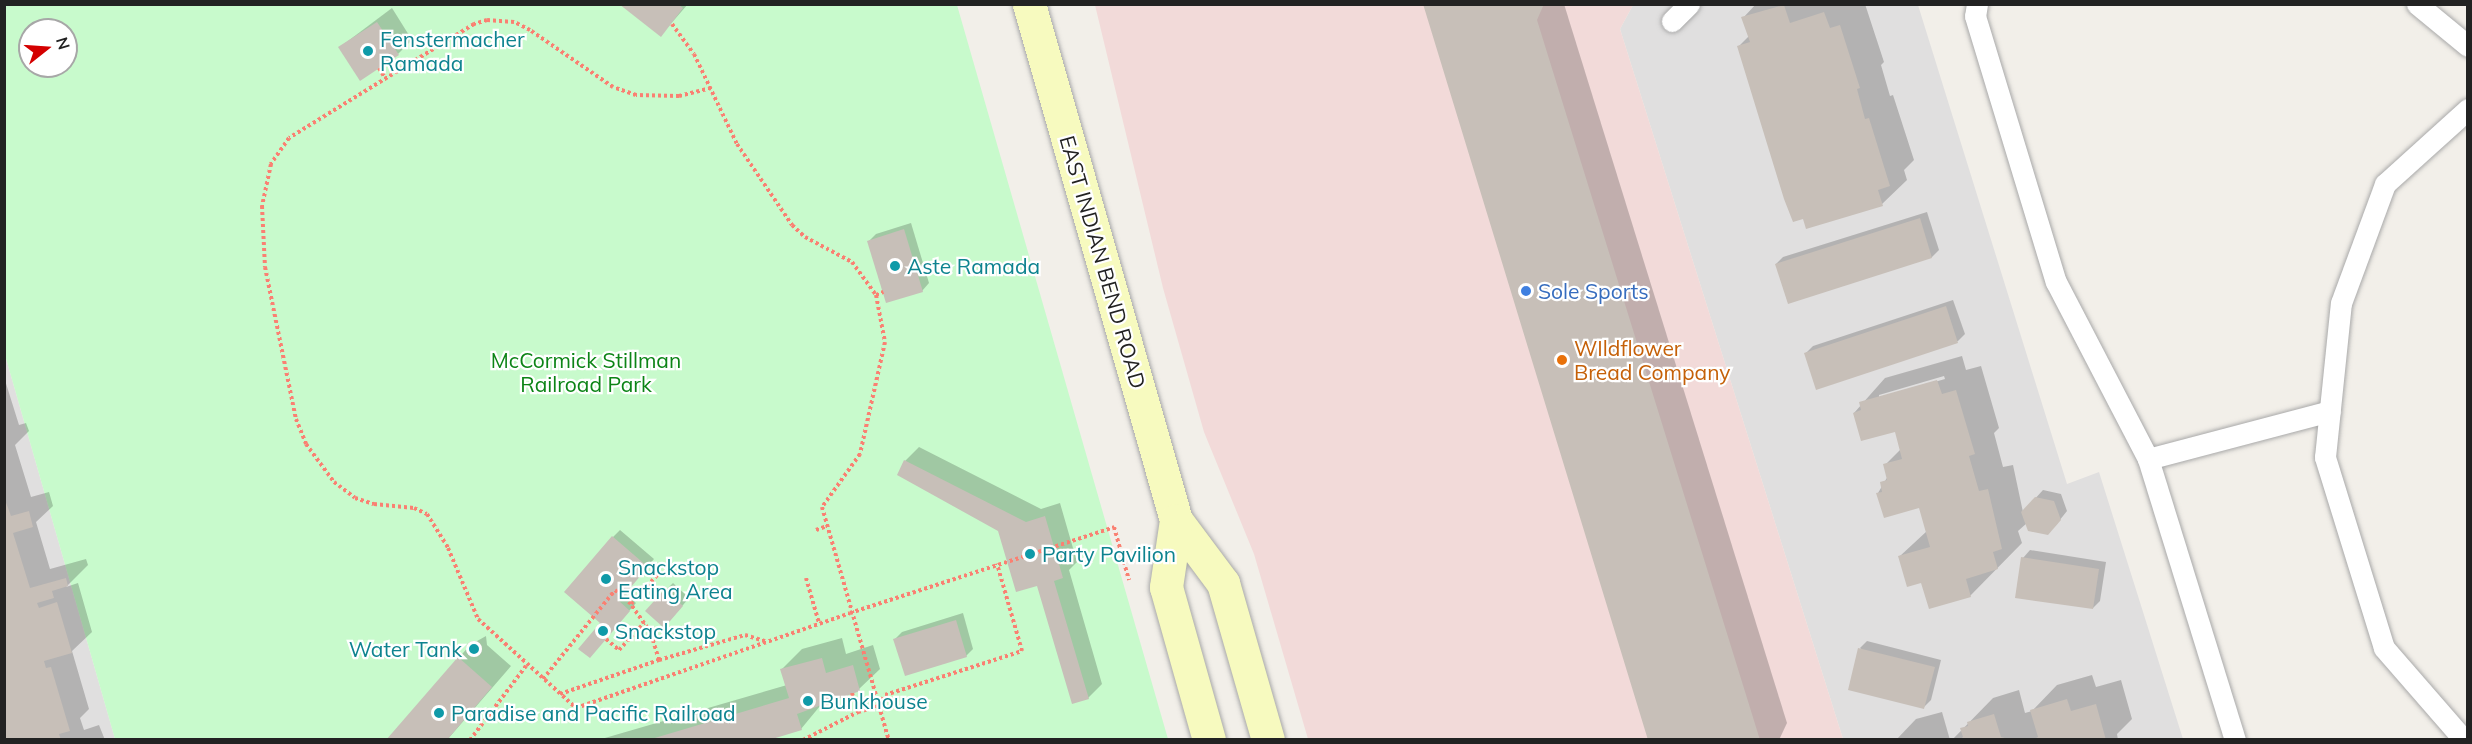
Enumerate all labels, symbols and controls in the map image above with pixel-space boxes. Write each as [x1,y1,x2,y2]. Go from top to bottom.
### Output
north arrow [18,18,78,78]
place label: Fenstermacher Ramada [380,26,525,76]
text: N [52,35,75,52]
marker: Fenstermacher Ramada [361,44,375,58]
street label: EAST INDIAN BEND ROAD [1055,133,1151,391]
place label: Aste Ramada [907,253,1040,279]
marker: Aste Ramada [888,259,902,273]
place label: Sole Sports [1538,278,1649,304]
marker: Sole Sports [1519,284,1533,298]
place label: WIldflower Bread Company [1574,335,1730,385]
park label: McCormick Stillman Railroad Park [491,347,681,397]
marker: WIldflower Bread Company [1555,353,1569,367]
place label: Party Pavilion [1042,541,1176,567]
marker: Party Pavilion [1023,547,1037,561]
place label: Snackstop Eating Area [618,554,733,604]
marker: Snackstop Eating Area [599,572,613,586]
place label: Snackstop [615,618,716,644]
marker: Snackstop [596,624,610,638]
place label: Water Tank [349,636,462,662]
marker: Water Tank [467,642,481,656]
place label: Bunkhouse [820,688,928,714]
marker: Bunkhouse [801,694,815,708]
place label: Paradise and Pacific Railroad [451,700,736,726]
marker: Paradise and Pacific Railroad [432,706,446,720]

